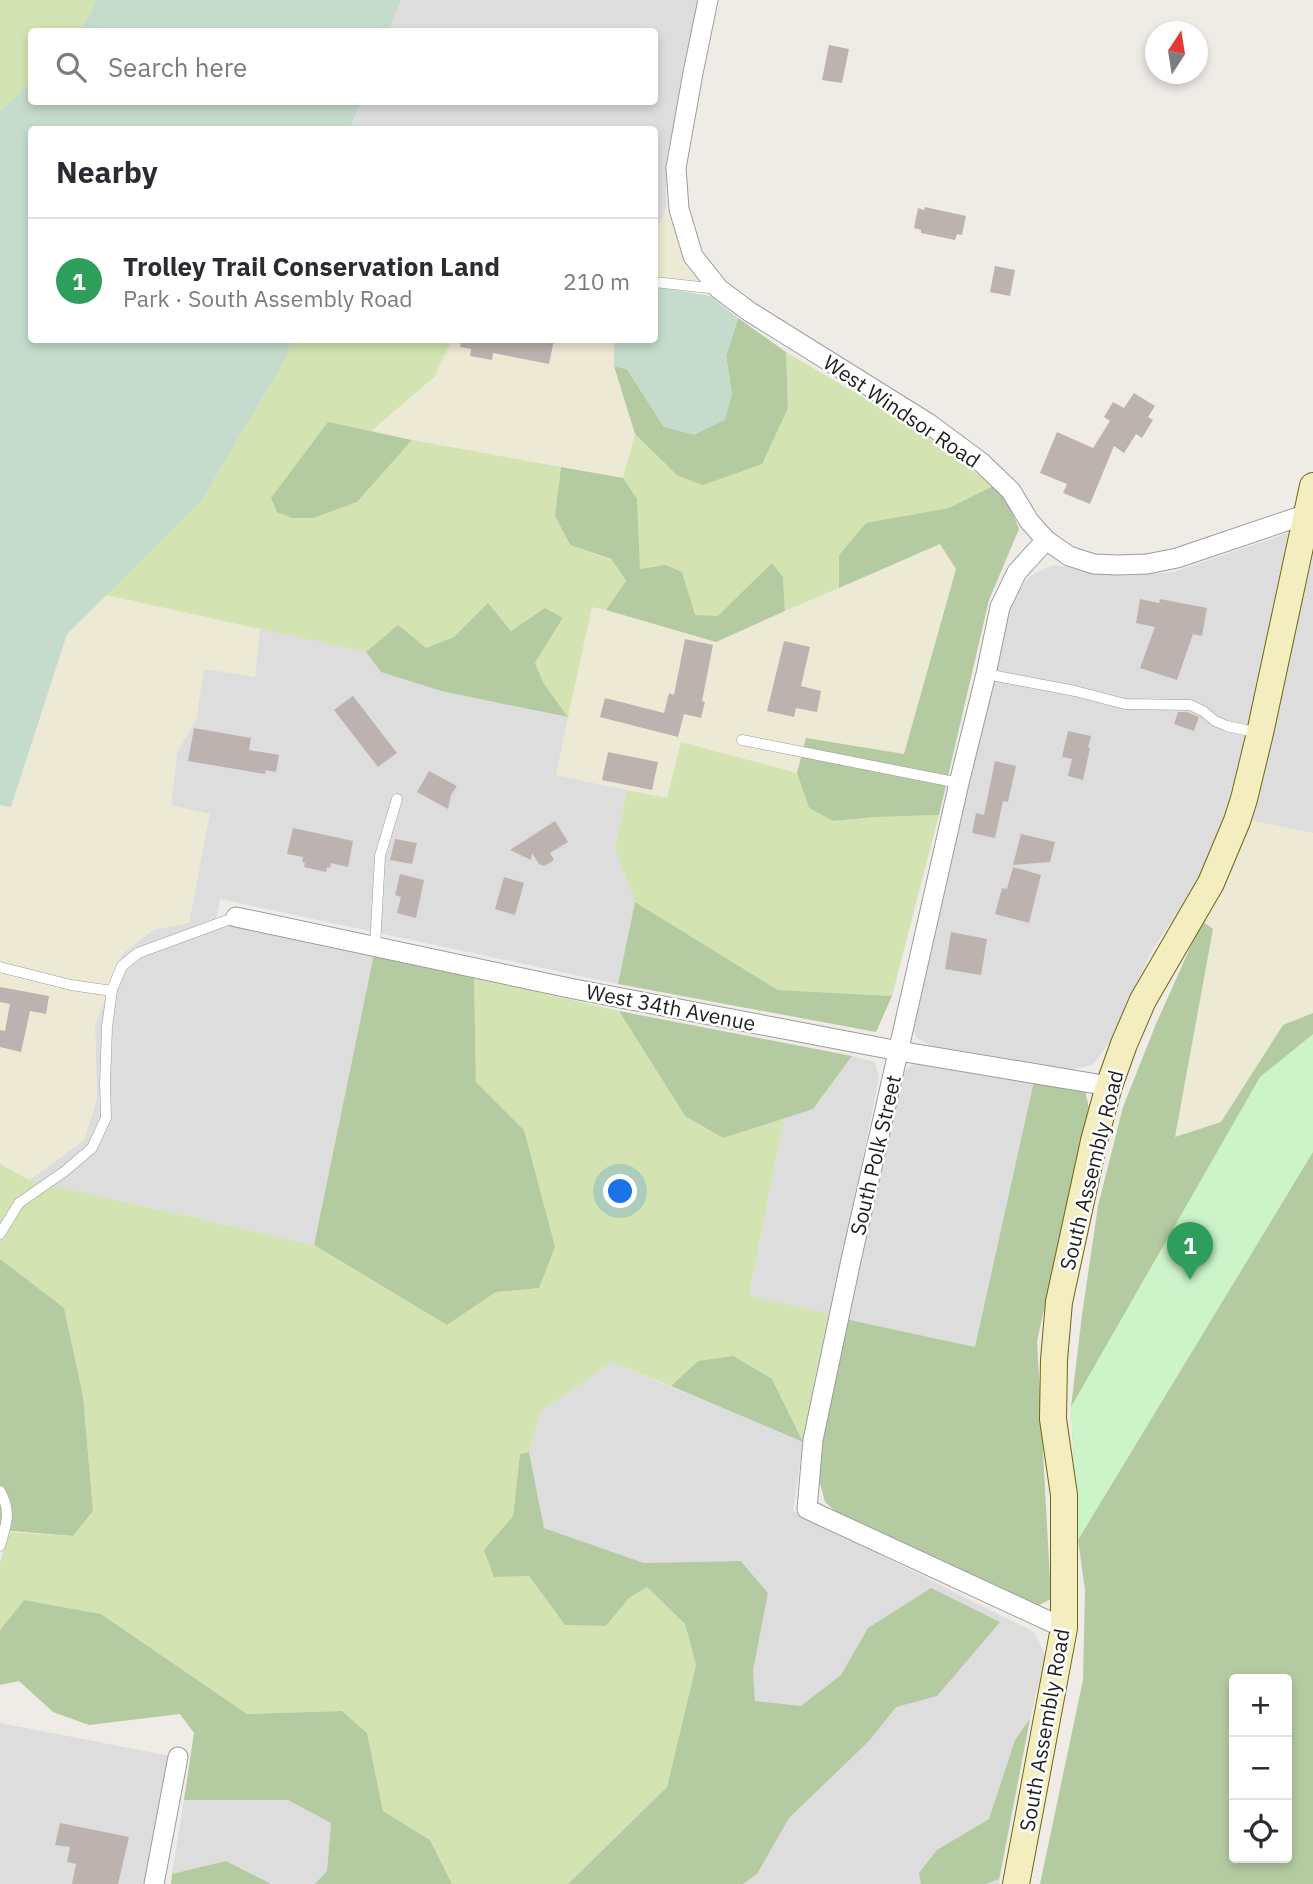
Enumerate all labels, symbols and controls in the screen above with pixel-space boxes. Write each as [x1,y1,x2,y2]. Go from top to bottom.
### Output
north arrow [1145,21,1208,84]
search box [28,28,658,105]
icon: search [52,48,90,86]
text: Search here [108,50,247,84]
text: Nearby [56,152,158,191]
text: Trolley Trail Conservation Land [123,249,500,283]
text: 1 [72,266,86,296]
text: 210 m [563,266,630,296]
text: Park · South Assembly Road [123,283,413,313]
street label: West Windsor Road [818,348,986,474]
street label: West 34th Avenue [584,977,758,1037]
street label: South Assembly Road [1053,1067,1129,1273]
street label: South Polk Street [843,1072,907,1238]
your location [603,1174,637,1208]
pin: 1 [1167,1222,1213,1280]
street label: South Assembly Road [1012,1627,1076,1833]
map controls [1229,1674,1292,1863]
button: + [1229,1674,1292,1737]
button: − [1229,1737,1292,1800]
button: locate [1229,1800,1292,1863]

